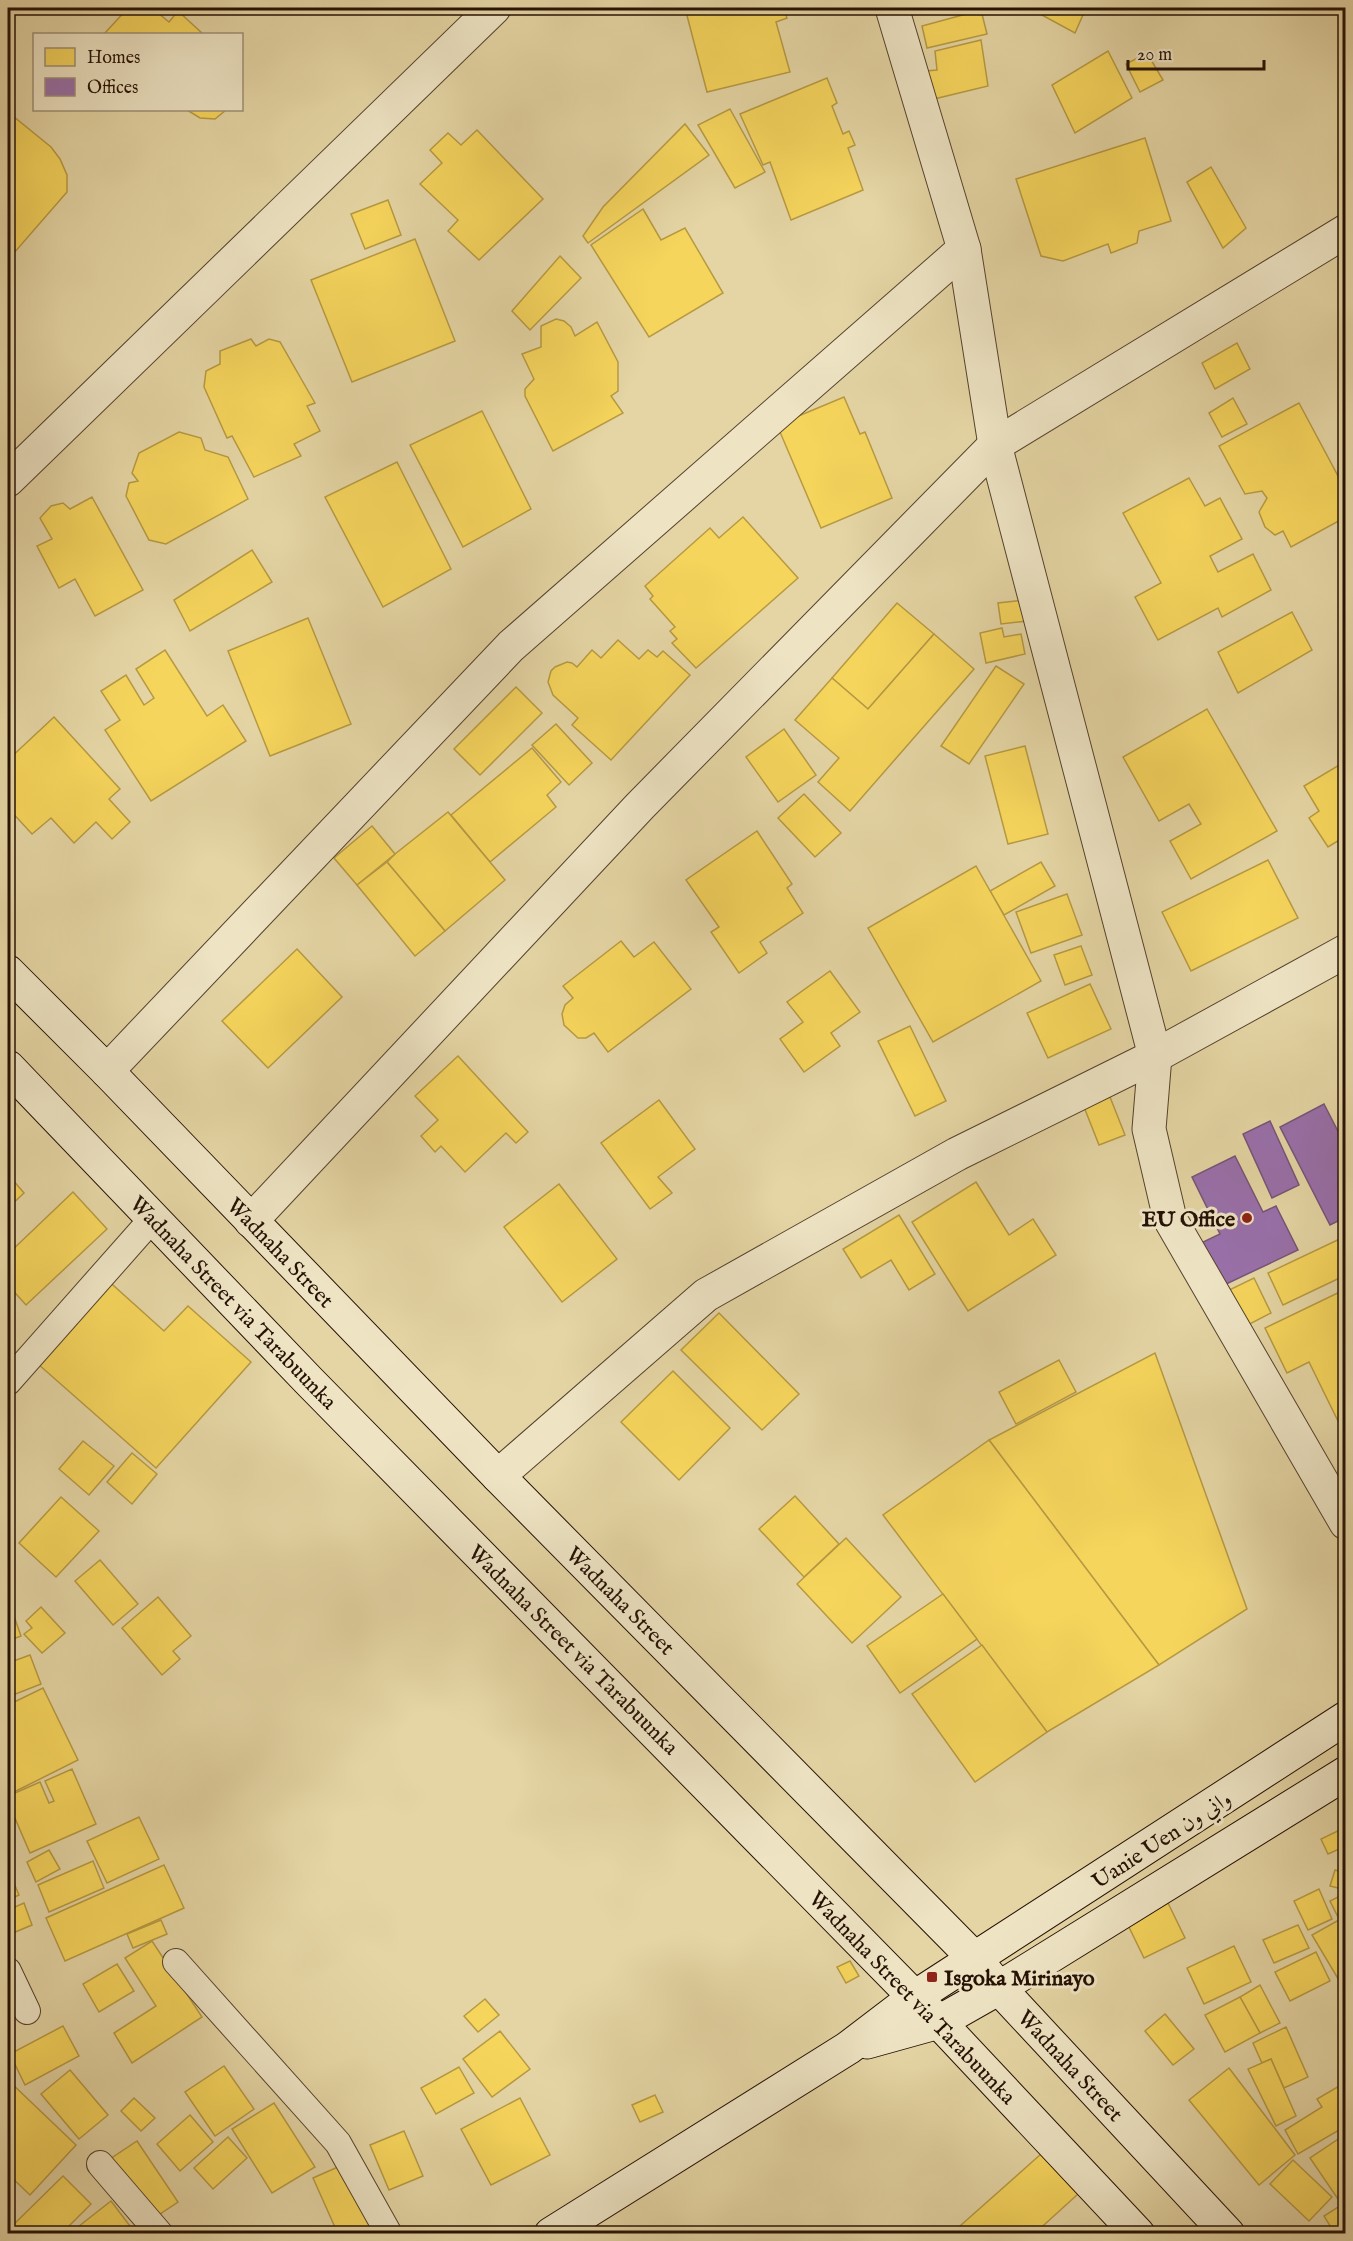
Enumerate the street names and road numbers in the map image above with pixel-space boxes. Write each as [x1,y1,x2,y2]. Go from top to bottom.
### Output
street label: Wadnaha Street via Tarabuunka [123,1191,342,1416]
street label: Wadnaha Street [220,1192,340,1315]
street label: Wadnaha Street via Tarabuunka [461,1539,684,1762]
street label: Wadnaha Street [559,1541,680,1662]
street label: Uanie Uen واني ون [1087,1785,1239,1899]
street label: Wadnaha Street via Tarabuunka [802,1886,1021,2111]
street label: Wadnaha Street [1011,2005,1129,2128]

